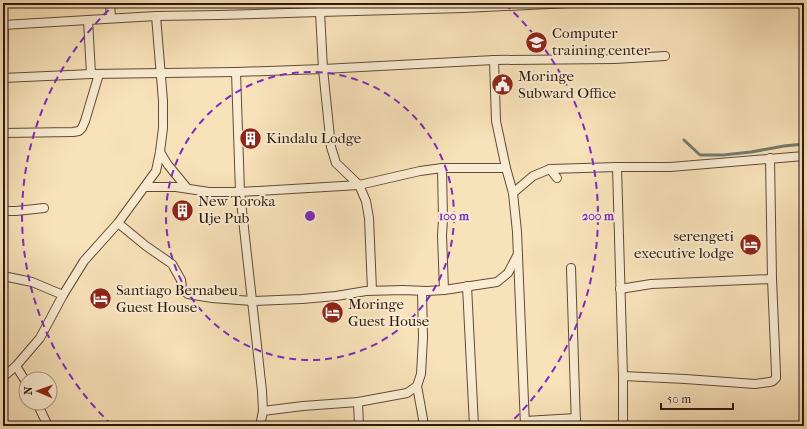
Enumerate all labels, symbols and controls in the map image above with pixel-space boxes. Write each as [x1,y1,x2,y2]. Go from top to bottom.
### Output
place label: Computer training center [552,24,651,59]
school or university icon: Computer training center [523,29,549,55]
place label: Moringe Subward Office [518,67,617,102]
public building icon: Moringe Subward Office [490,72,516,98]
building icon: Kindalu Lodge [237,125,263,151]
place label: Kindalu Lodge [266,129,362,147]
place label: New Toroka Uje Pub [198,192,276,227]
building icon: New Toroka Uje Pub [169,197,195,223]
centre of rings [303,209,317,223]
text: 100 m [439,209,470,223]
text: 200 m [582,209,615,223]
place label: serengeti executive lodge [634,227,735,262]
hotel icon: serengeti executive lodge [737,232,763,258]
place label: Santiago Bernabeu Guest House [116,281,238,316]
hotel icon: Santiago Bernabeu Guest House [87,286,113,312]
place label: Moringe Guest House [348,295,430,330]
hotel icon: Moringe Guest House [320,300,346,326]
north arrow [18,371,58,411]
scale bar [661,385,733,411]
text: N [22,386,35,395]
text: 50 m [667,392,691,406]

